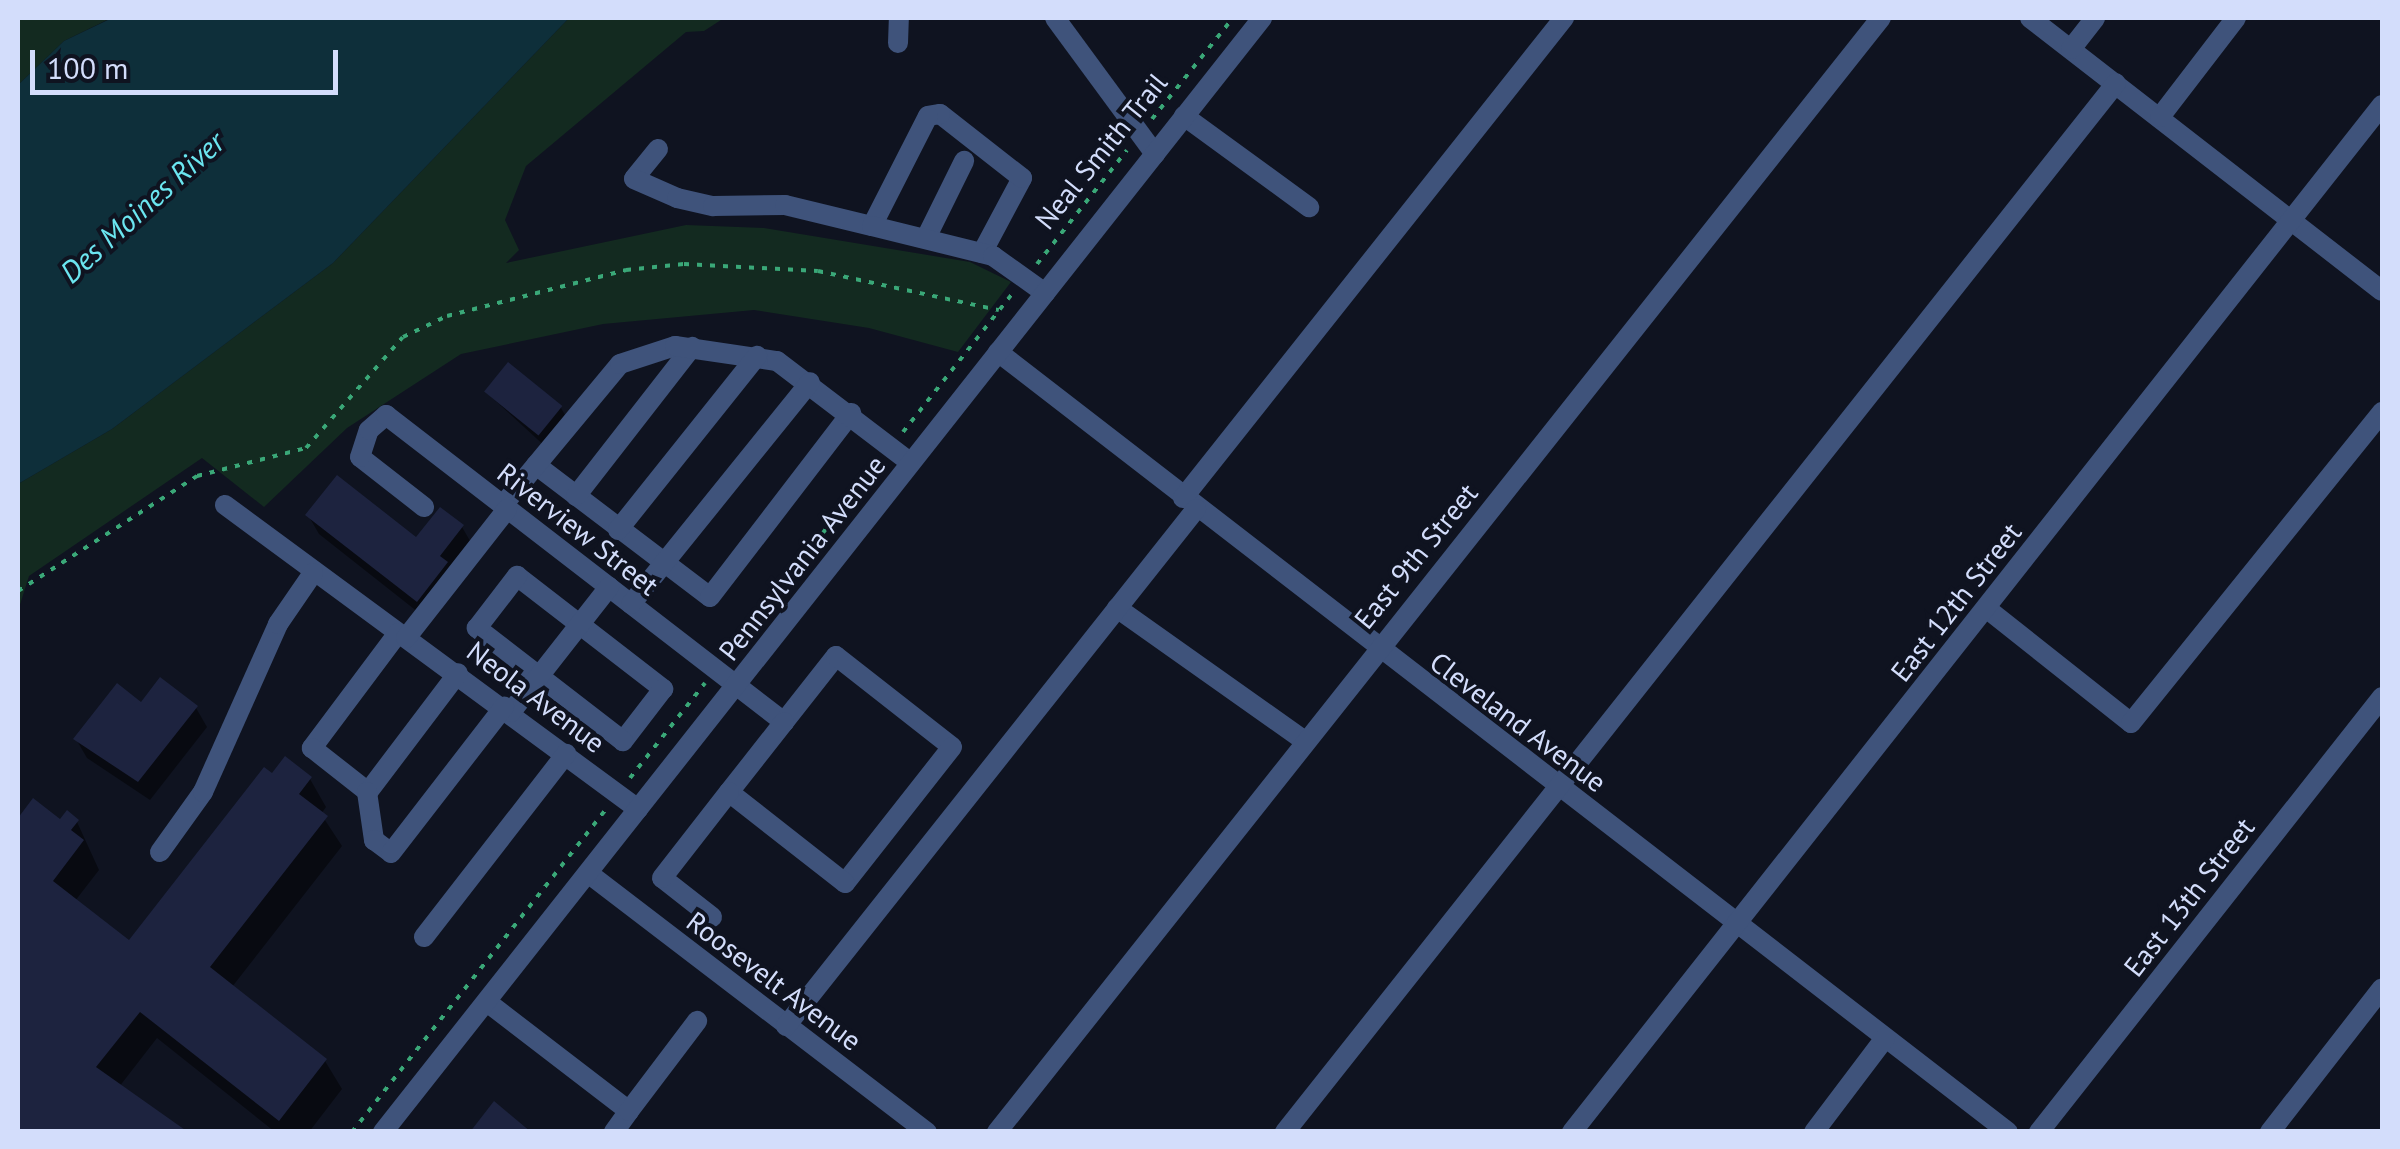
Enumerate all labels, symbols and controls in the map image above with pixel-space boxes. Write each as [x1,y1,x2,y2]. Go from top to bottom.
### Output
scale bar [35,30,342,92]
text: 100 m [47,48,128,87]
street label: Neal Smith Trail [1028,66,1174,236]
water label: Des Moines River [53,124,231,290]
street label: Pennsylvania Avenue [711,449,893,667]
street label: Riverview Street [491,456,665,602]
street label: East 9th Street [1347,477,1485,635]
street label: East 12th Street [1884,516,2028,688]
street label: Neola Avenue [460,634,612,760]
street label: Cleveland Avenue [1423,645,1613,799]
street label: East 13th Street [2117,811,2261,983]
street label: Roosevelt Avenue [680,904,868,1058]

